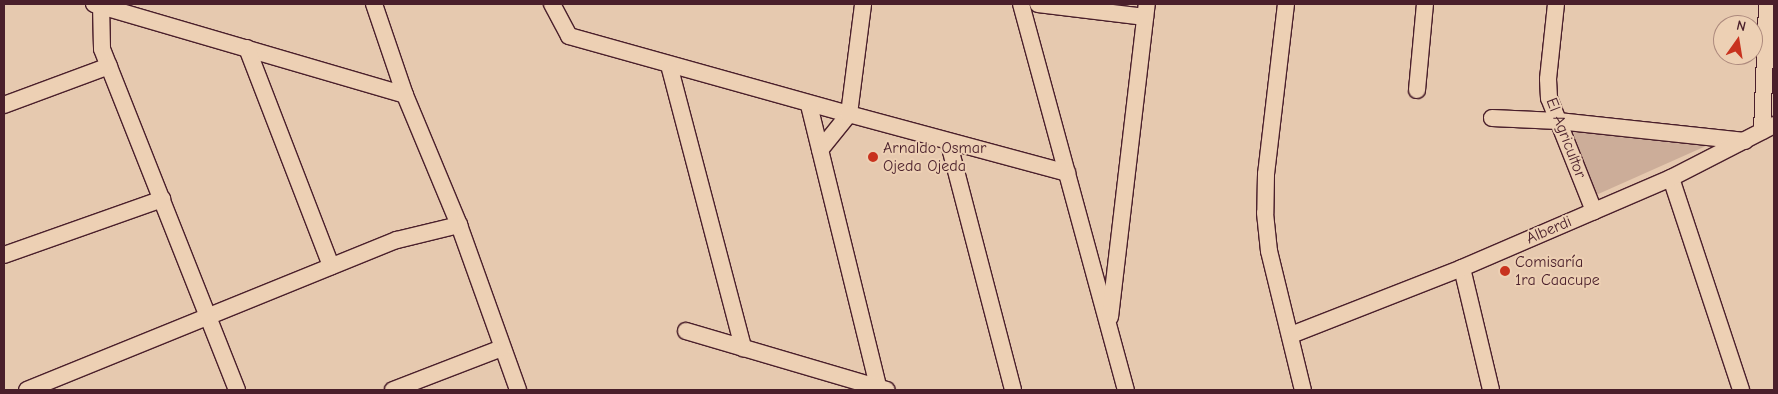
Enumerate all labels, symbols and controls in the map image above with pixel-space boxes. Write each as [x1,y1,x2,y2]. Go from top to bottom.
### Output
north arrow [1713,15,1763,65]
text: N [1735,17,1748,35]
street label: El Agricultor [1542,95,1590,181]
place label: Arnaldo Osmar Ojeda Ojeda [883,138,986,176]
marker: Arnaldo Osmar Ojeda Ojeda [867,151,879,163]
street label: Alberdi [1523,212,1575,248]
place label: Comisaría 1ra Caacupe [1515,252,1600,290]
marker: Comisaría 1ra Caacupe [1499,265,1511,277]

